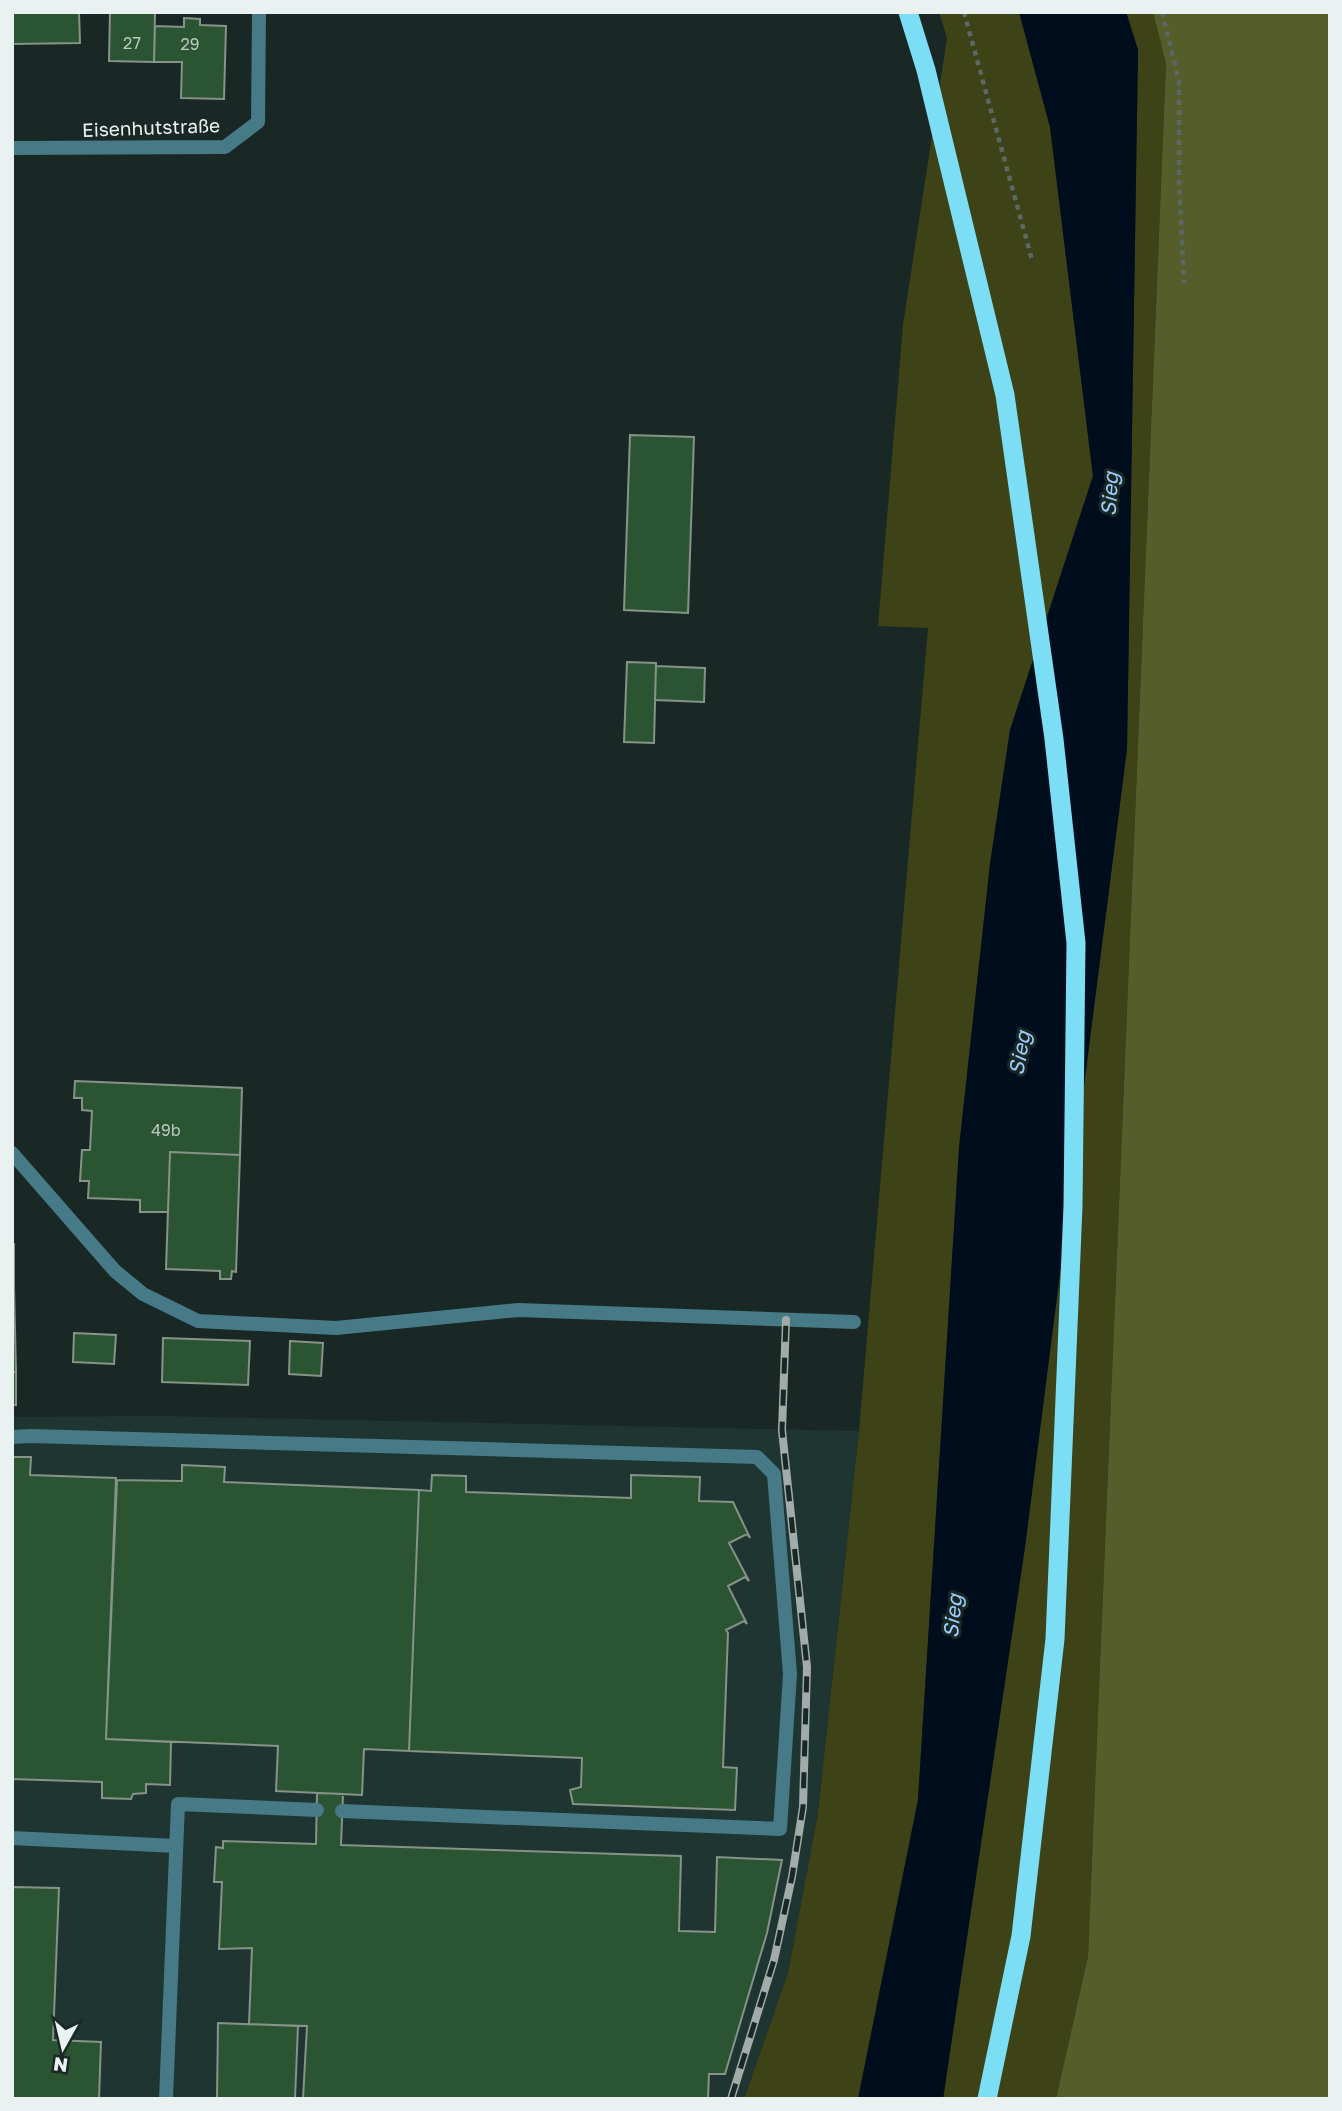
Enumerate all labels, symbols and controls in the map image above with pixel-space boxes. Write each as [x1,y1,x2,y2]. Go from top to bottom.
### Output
house number: 27 [123,33,141,53]
house number: 29 [181,34,199,54]
street label: Eisenhutstraße [82,113,220,141]
water label: Sieg [1094,469,1124,517]
water label: Sieg [1002,1027,1036,1077]
house number: 49b [151,1120,181,1140]
water label: Sieg [937,1591,967,1639]
north arrow [28,2013,98,2083]
text: N [52,2053,69,2078]

